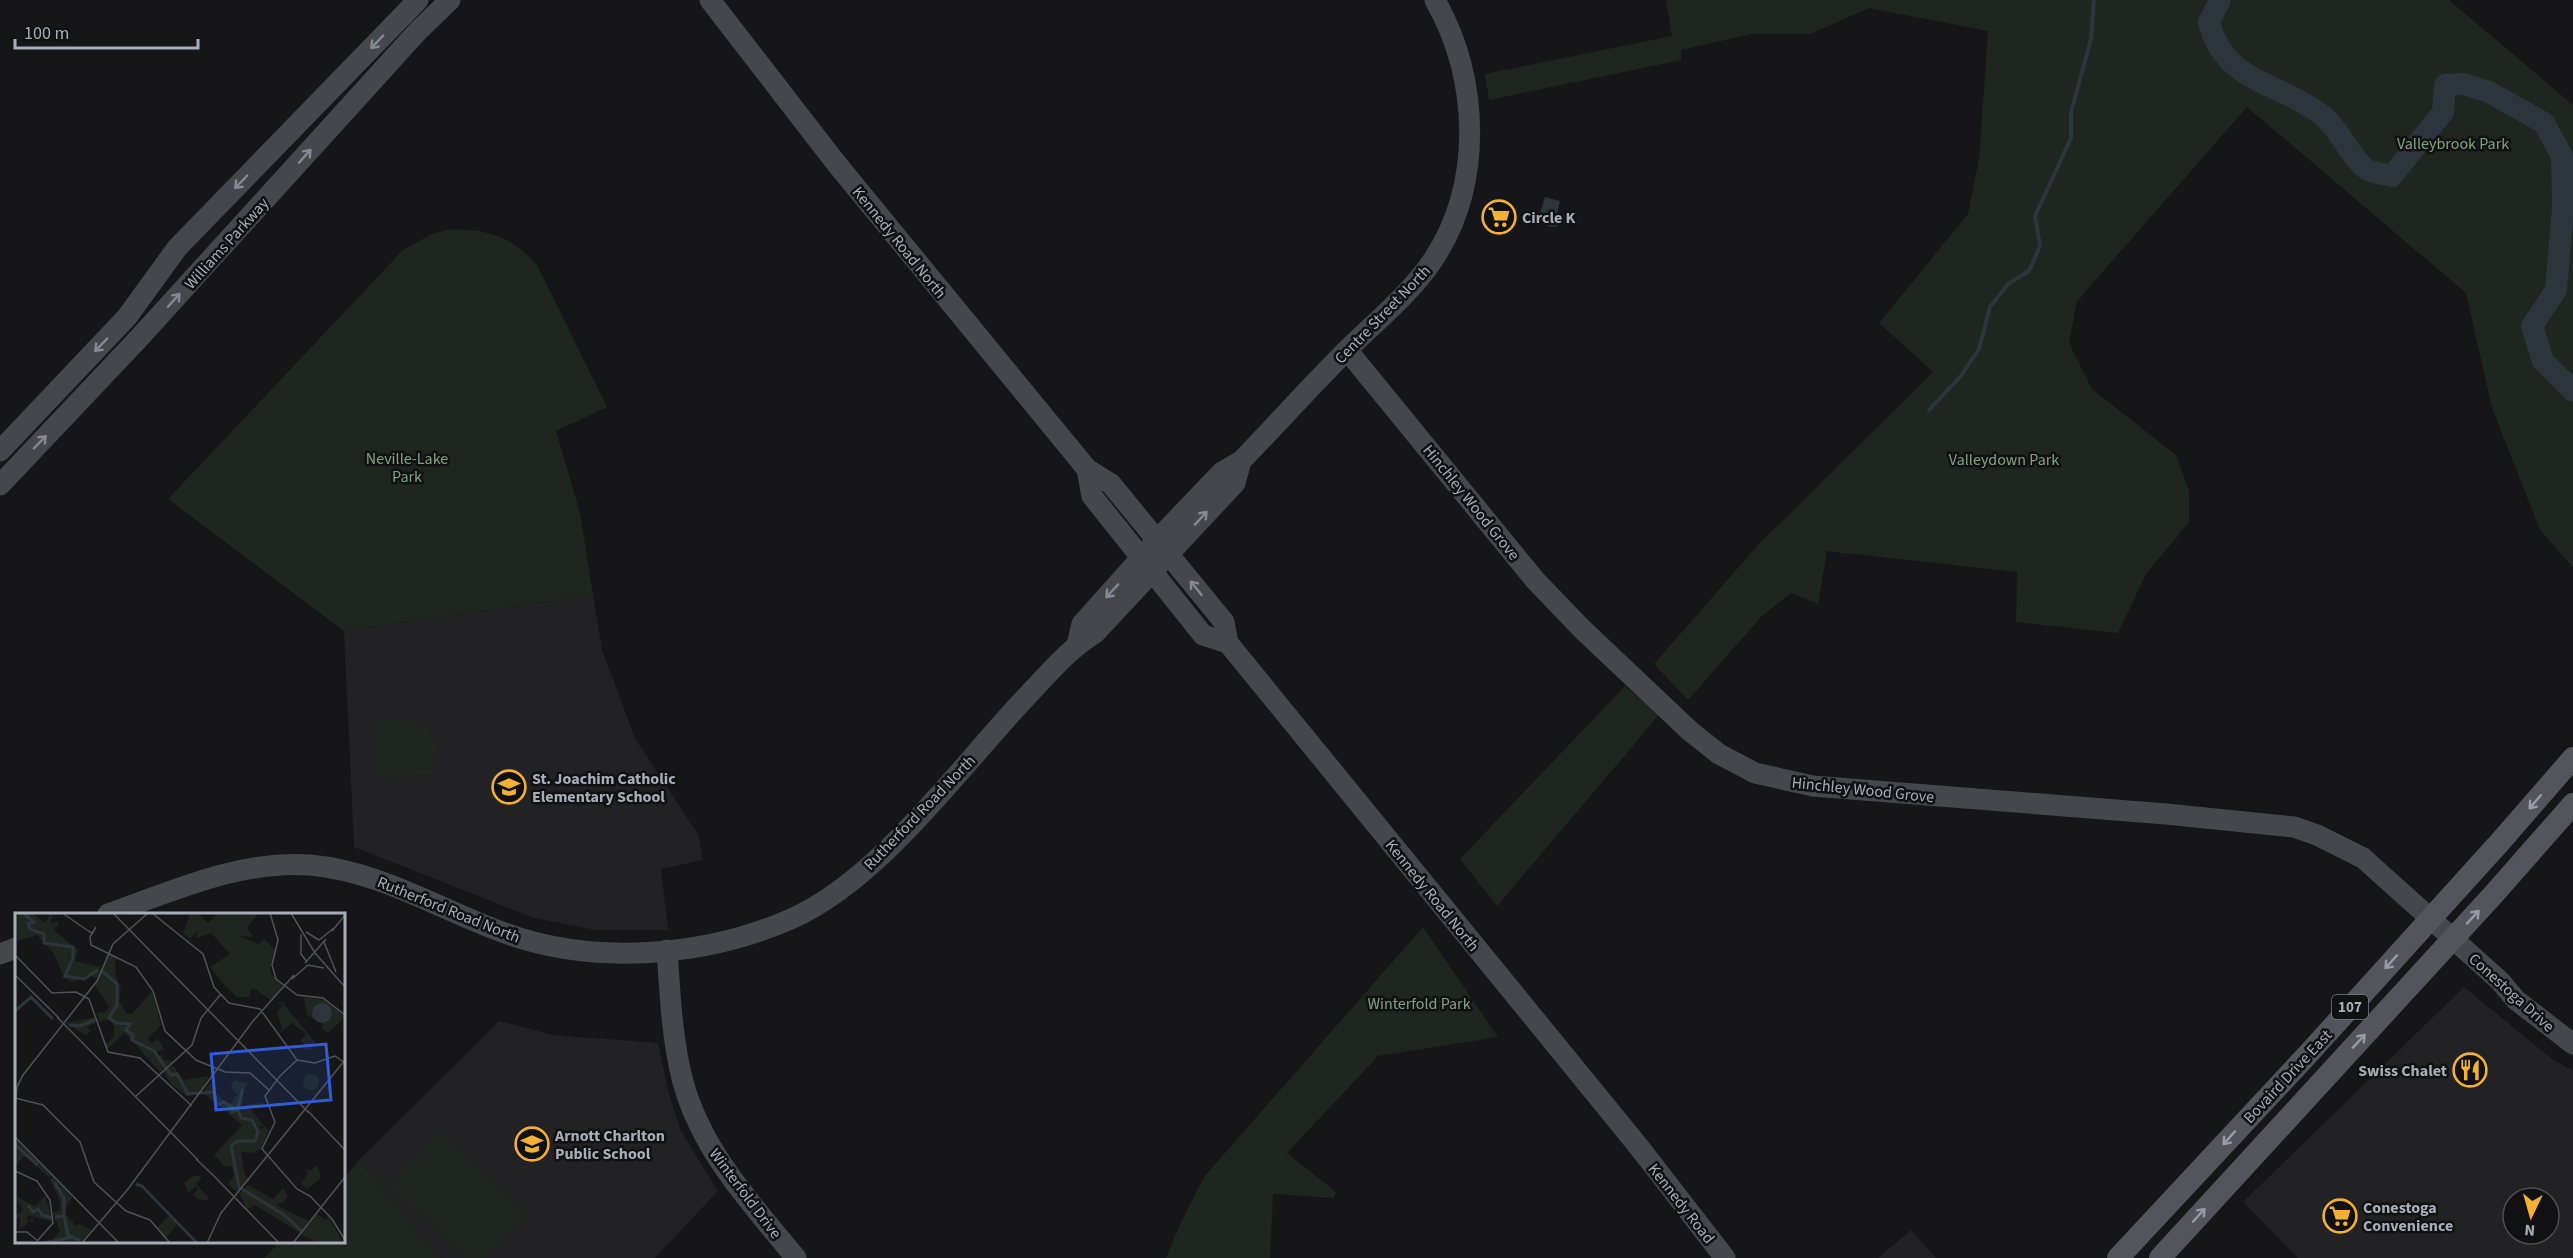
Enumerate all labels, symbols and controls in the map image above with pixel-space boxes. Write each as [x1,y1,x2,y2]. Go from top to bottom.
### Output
scale bar [15,12,198,50]
text: 100 m [24,21,69,46]
one-way arrow [370,34,384,49]
park label: Valleybrook Park [2397,133,2509,155]
one-way arrow [298,149,312,164]
one-way arrow [234,174,248,189]
street label: Kennedy Road North [847,182,951,303]
street label: Williams Parkway [180,193,274,294]
supermarket icon: Circle K [1481,199,1517,235]
place label: Circle K [1522,207,1575,229]
street label: Centre Street North [1330,260,1436,369]
one-way arrow [167,293,181,308]
one-way arrow [94,338,108,353]
one-way arrow [33,435,48,450]
street label: Hinchley Wood Grove [1418,440,1525,565]
park label: Neville-Lake Park [366,448,448,488]
park label: Valleydown Park [1949,449,2059,471]
one-way arrow [1194,511,1209,526]
one-way arrow [1189,581,1203,596]
one-way arrow [1105,584,1119,599]
street label: Rutherford Road North [859,750,981,875]
place label: St. Joachim Catholic Elementary School [532,768,676,808]
school or university icon: St. Joachim Catholic Elementary School [491,769,527,805]
street label: Hinchley Wood Grove [1791,772,1935,808]
one-way arrow [2528,793,2542,809]
street label: Kennedy Road North [1380,835,1484,956]
street label: Rutherford Road North [374,871,523,949]
one-way arrow [2466,909,2480,924]
inset map [15,913,345,1243]
street label: Conestoga Drive [2464,948,2559,1037]
one-way arrow [2384,954,2398,969]
park label: Winterfold Park [1367,993,1471,1015]
road number: 107 [2332,995,2368,1019]
street label: Bovaird Drive East [2238,1025,2337,1128]
one-way arrow [2352,1034,2366,1049]
restaurant icon: Swiss Chalet [2452,1052,2488,1088]
place label: Swiss Chalet [2358,1060,2447,1082]
place label: Arnott Charlton Public School [554,1125,665,1165]
school or university icon: Arnott Charlton Public School [514,1126,550,1162]
one-way arrow [2222,1131,2236,1146]
street label: Winterfold Drive [704,1144,787,1243]
street label: Kennedy Road [1643,1159,1720,1248]
north arrow [2501,1186,2561,1246]
place label: Conestoga Convenience [2363,1197,2453,1237]
supermarket icon: Conestoga Convenience [2322,1198,2358,1234]
one-way arrow [2192,1207,2206,1222]
text: N [2524,1219,2536,1241]

